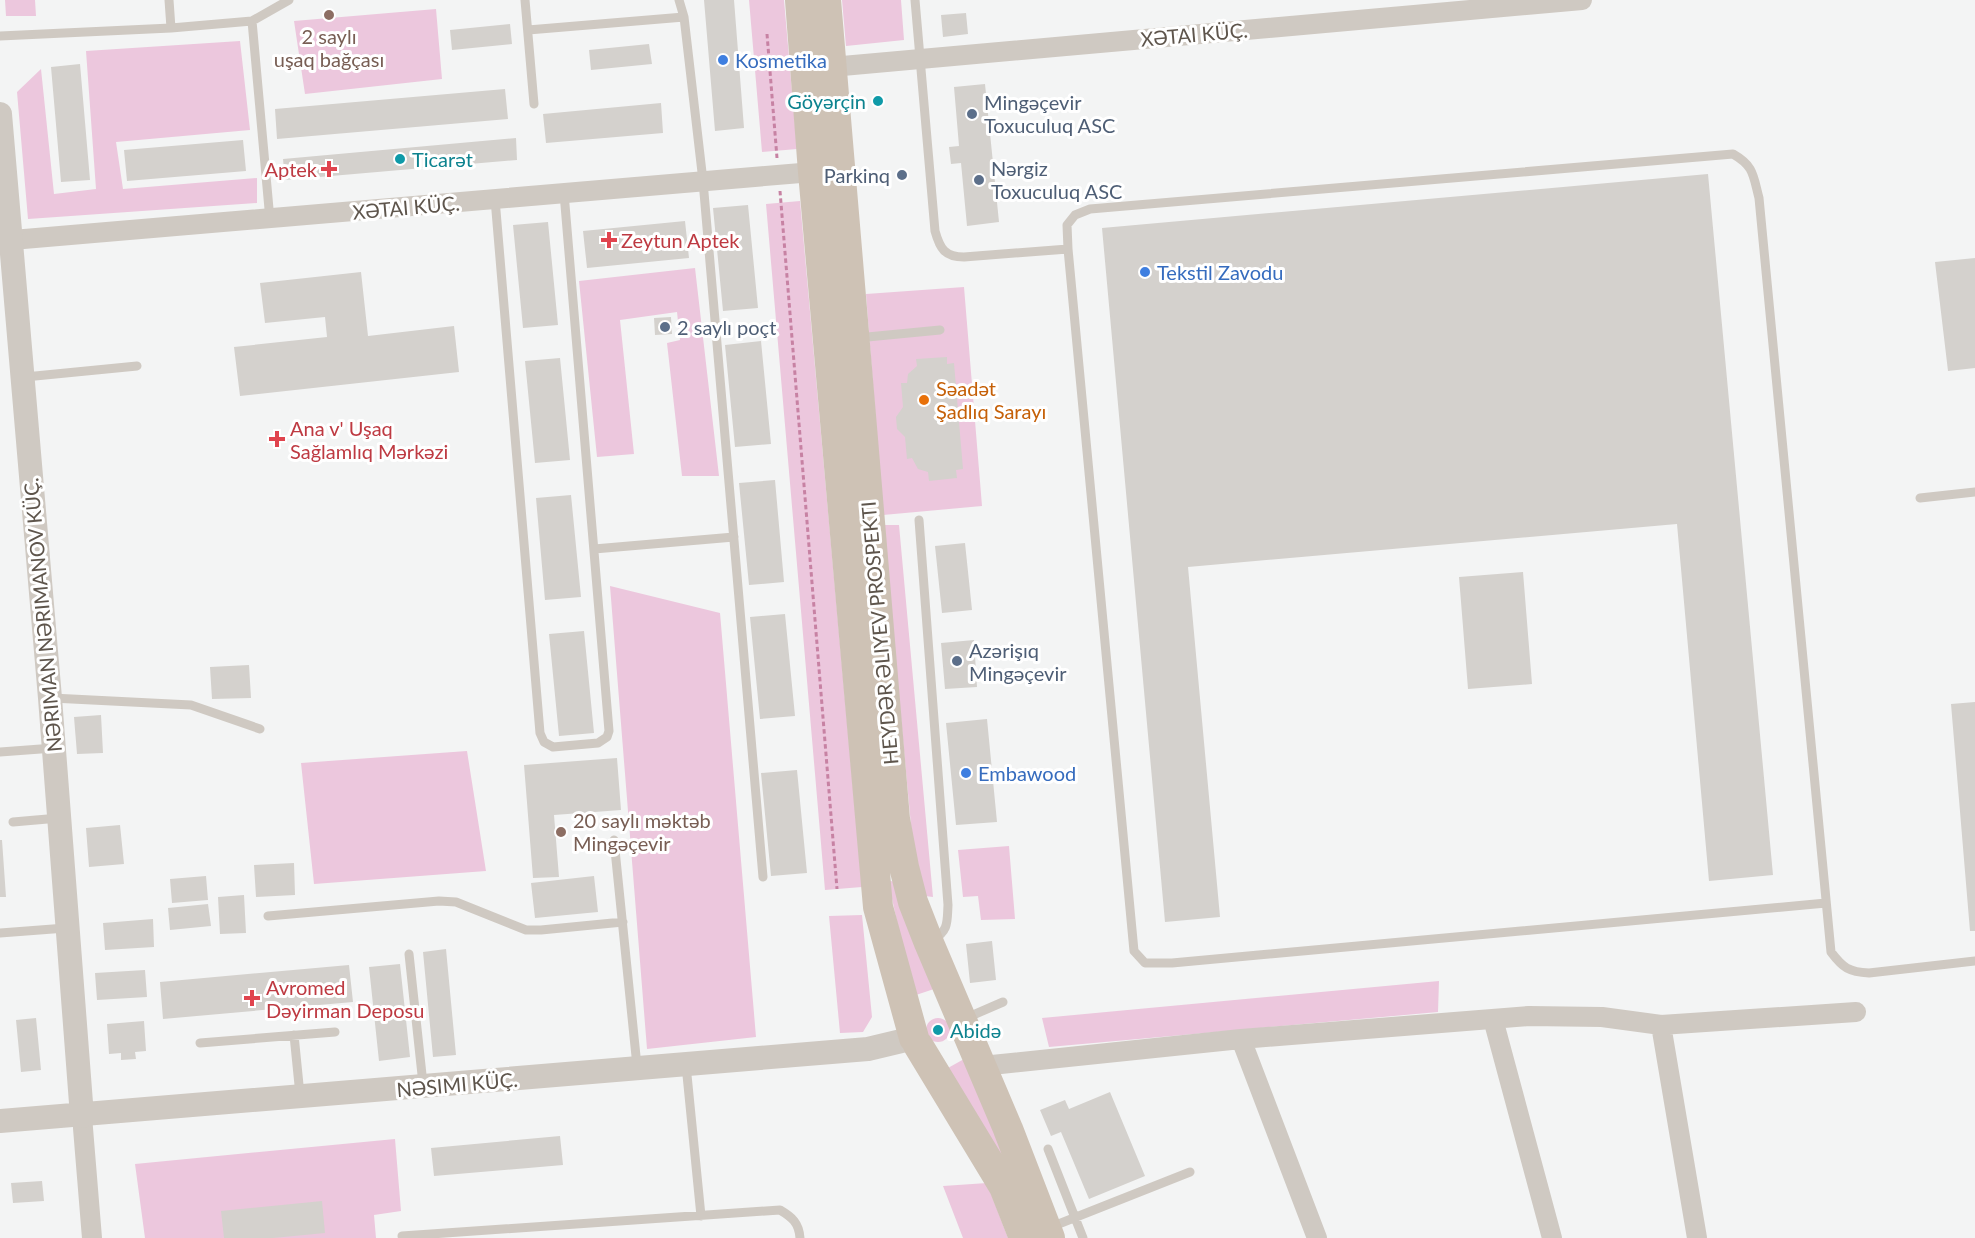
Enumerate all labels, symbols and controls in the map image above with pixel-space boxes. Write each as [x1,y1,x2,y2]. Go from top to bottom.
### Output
marker: 2 saylı uşaq bağçası [322,8,336,22]
street label: XƏTAI KÜÇ. [1140,17,1248,51]
place label: 2 saylı uşaq bağçası [274,24,384,71]
place label: Kosmetika [735,48,827,72]
marker: Kosmetika [716,53,730,67]
place label: Göyərçin [787,89,866,113]
place label: Mingəçevir Toxuculuq ASC [984,90,1115,137]
marker: Göyərçin [871,94,885,108]
marker: Mingəçevir Toxuculuq ASC [965,107,979,121]
place label: Ticarət [412,147,473,171]
marker: Ticarət [393,152,407,166]
place label: Nərgiz Toxuculuq ASC [991,156,1122,203]
place label: Aptek [265,157,318,181]
marker: Aptek [322,162,336,176]
place label: Parkinq [824,163,890,187]
marker: Parkinq [895,168,909,182]
marker: Nərgiz Toxuculuq ASC [972,173,986,187]
street label: XƏTAI KÜÇ. [352,190,460,224]
place label: Zeytun Aptek [621,228,740,252]
marker: Zeytun Aptek [602,233,616,247]
place label: Tekstil Zavodu [1157,260,1283,284]
marker: Tekstil Zavodu [1138,265,1152,279]
place label: 2 saylı poçt [677,315,776,339]
marker: 2 saylı poçt [658,320,672,334]
place label: Səadət Şadlıq Sarayı [936,376,1046,423]
marker: Səadət Şadlıq Sarayı [917,393,931,407]
place label: Ana v' Uşaq Sağlamlıq Mərkəzi [290,416,448,463]
marker: Ana v' Uşaq Sağlamlıq Mərkəzi [268,430,286,448]
street label: NƏRIMAN NƏRIMANOV KÜÇ. [18,477,66,753]
street label: HEYDƏR ƏLIYEV PROSPEKTI [856,500,902,766]
place label: Azərişıq Mingəçevir [969,638,1067,685]
marker: Azərişıq Mingəçevir [950,654,964,668]
place label: Embawood [978,761,1076,785]
marker: Embawood [959,766,973,780]
place label: 20 saylı məktəb Mingəçevir [573,808,711,855]
marker: 20 saylı məktəb Mingəçevir [554,825,568,839]
place label: Avromed Dəyirman Deposu [266,975,424,1022]
marker: Avromed Dəyirman Deposu [243,989,261,1007]
place label: Abidə [950,1018,1001,1042]
marker: Abidə [931,1023,945,1037]
street label: NƏSIMI KÜÇ. [395,1067,519,1101]

